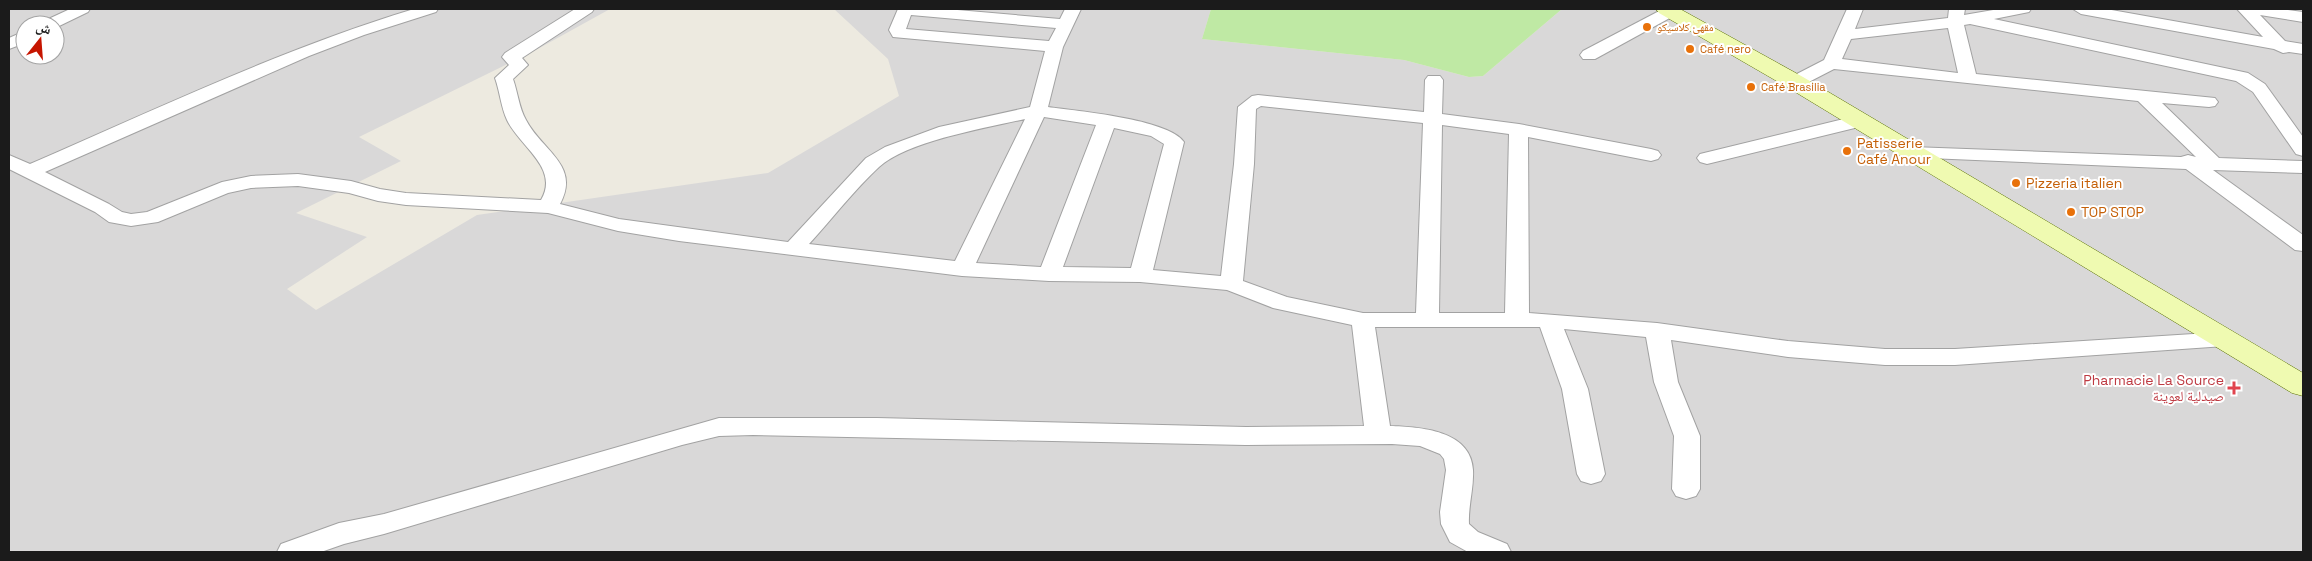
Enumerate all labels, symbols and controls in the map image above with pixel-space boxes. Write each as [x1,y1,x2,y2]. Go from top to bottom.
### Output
north arrow [15,15,65,65]
text: ش [34,17,54,38]
place label: مقهئ كلاسيكو [1657,20,1714,34]
marker: مقهئ كلاسيكو [1641,21,1653,33]
place label: Café nero [1700,42,1751,56]
marker: Café nero [1684,43,1696,55]
place label: Café Brasilia [1761,80,1826,94]
marker: Café Brasilia [1745,81,1757,93]
place label: Patisserie Café Anour [1857,134,1931,168]
marker: Patisserie Café Anour [1841,145,1853,157]
place label: Pizzeria italien [2026,174,2122,192]
marker: Pizzeria italien [2010,177,2022,189]
place label: TOP STOP [2081,203,2144,221]
marker: TOP STOP [2065,206,2077,218]
place label: Pharmacie La Source صيدلية لعوينة [2083,371,2224,405]
marker: Pharmacie La Source صيدلية لعوينة [2228,382,2240,394]

